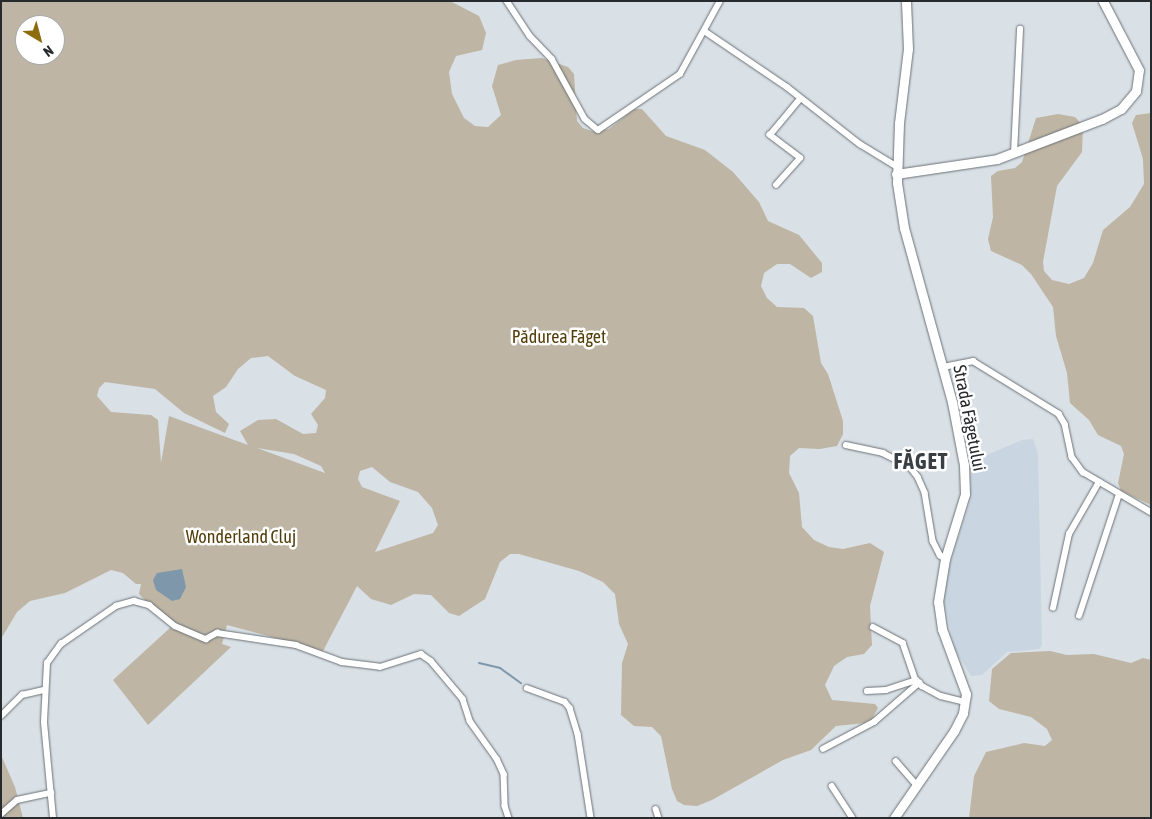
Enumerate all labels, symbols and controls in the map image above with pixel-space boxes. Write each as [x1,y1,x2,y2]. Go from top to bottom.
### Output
north arrow [15,15,65,65]
text: N [40,42,57,60]
park label: Pădurea Făget [512,326,606,348]
street label: Strada Făgetului [948,363,990,473]
district label: FĂGET [893,449,949,475]
park label: Wonderland Cluj [186,526,296,548]

